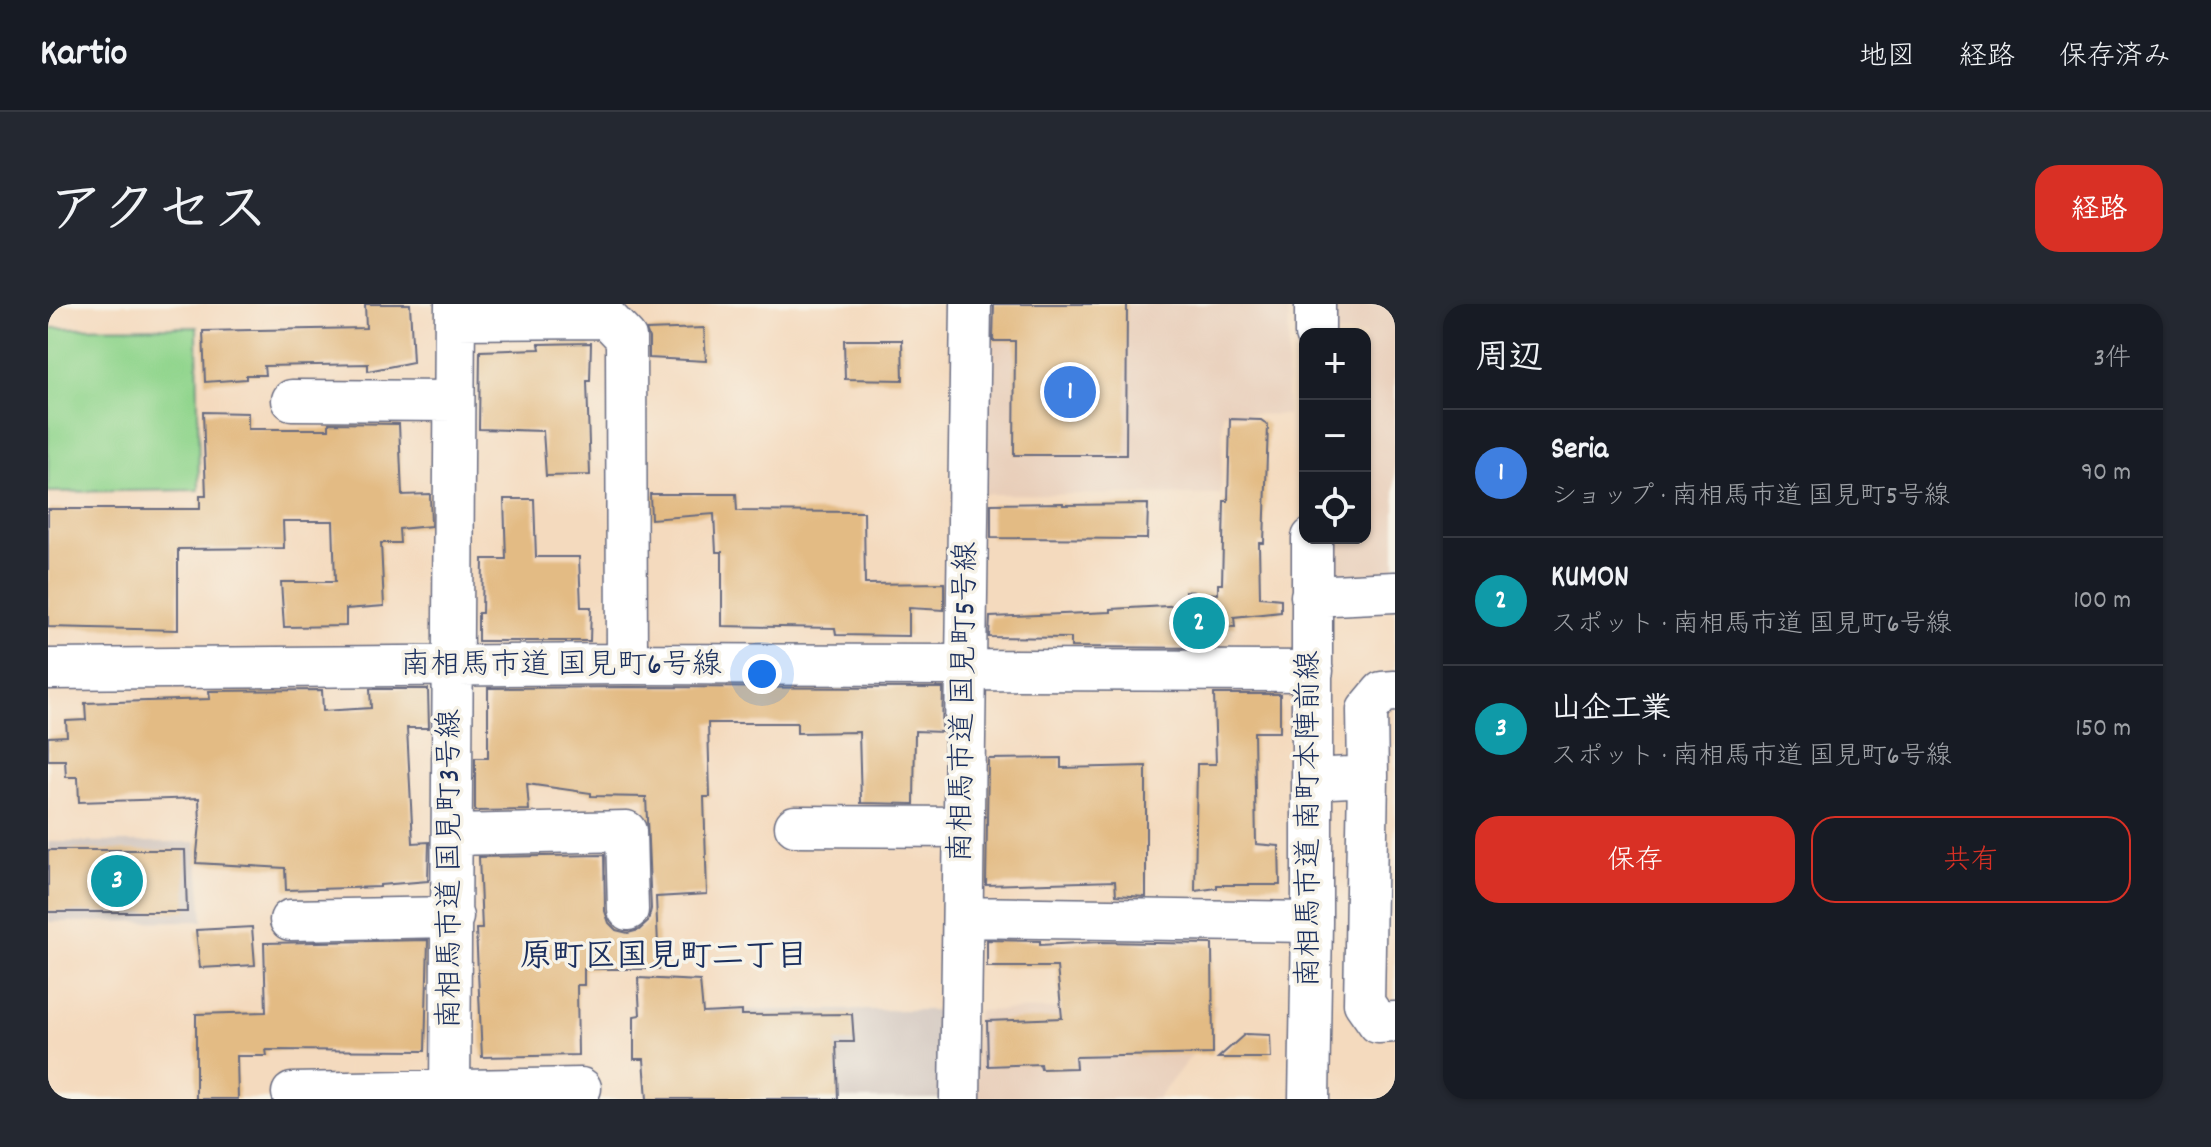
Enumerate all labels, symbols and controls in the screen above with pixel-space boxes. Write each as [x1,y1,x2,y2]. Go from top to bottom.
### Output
text: Kartio [40,28,127,83]
text: 地図 [1859,39,1915,79]
text: 経路 [1959,39,2015,79]
text: 保存済み [2059,39,2171,79]
button: 経路 [2035,165,2163,252]
text: アクセス [48,175,269,255]
map controls [1299,328,1371,544]
button: + [1299,328,1371,400]
text: 周辺 [1475,336,1543,385]
text: 3件 [2093,341,2131,378]
pin: 1 [1044,362,1096,422]
button: − [1299,400,1371,472]
text: Seria [1551,430,1608,473]
text: 1 [1498,455,1504,492]
text: 90 m [2081,455,2131,492]
button: locate [1299,472,1371,544]
text: ショップ · 南相馬市道 国見町5号線 [1551,479,1950,516]
street label: 南相馬市道 国見町5号線 [942,541,990,863]
text: KUMON [1551,558,1629,601]
text: 2 [1495,583,1507,620]
text: 100 m [2073,583,2131,620]
pin: 2 [1173,593,1225,653]
text: スポット · 南相馬市道 国見町6号線 [1551,607,1952,644]
street label: 南相馬市道 国見町6号線 [400,646,722,689]
street label: 南相馬市道 南町本陣前線 [1290,651,1333,987]
your location [742,654,782,694]
text: 山企工業 [1551,690,1671,733]
street label: 南相馬市道 国見町3号線 [431,709,474,1029]
text: 3 [1495,711,1507,748]
text: 150 m [2075,711,2131,748]
text: スポット · 南相馬市道 国見町6号線 [1551,739,1952,776]
button: 保存 [1475,816,1795,903]
button: 共有 [1811,816,2131,903]
pin: 3 [91,851,143,911]
district label: 原町区国見町二丁目 [520,936,808,982]

